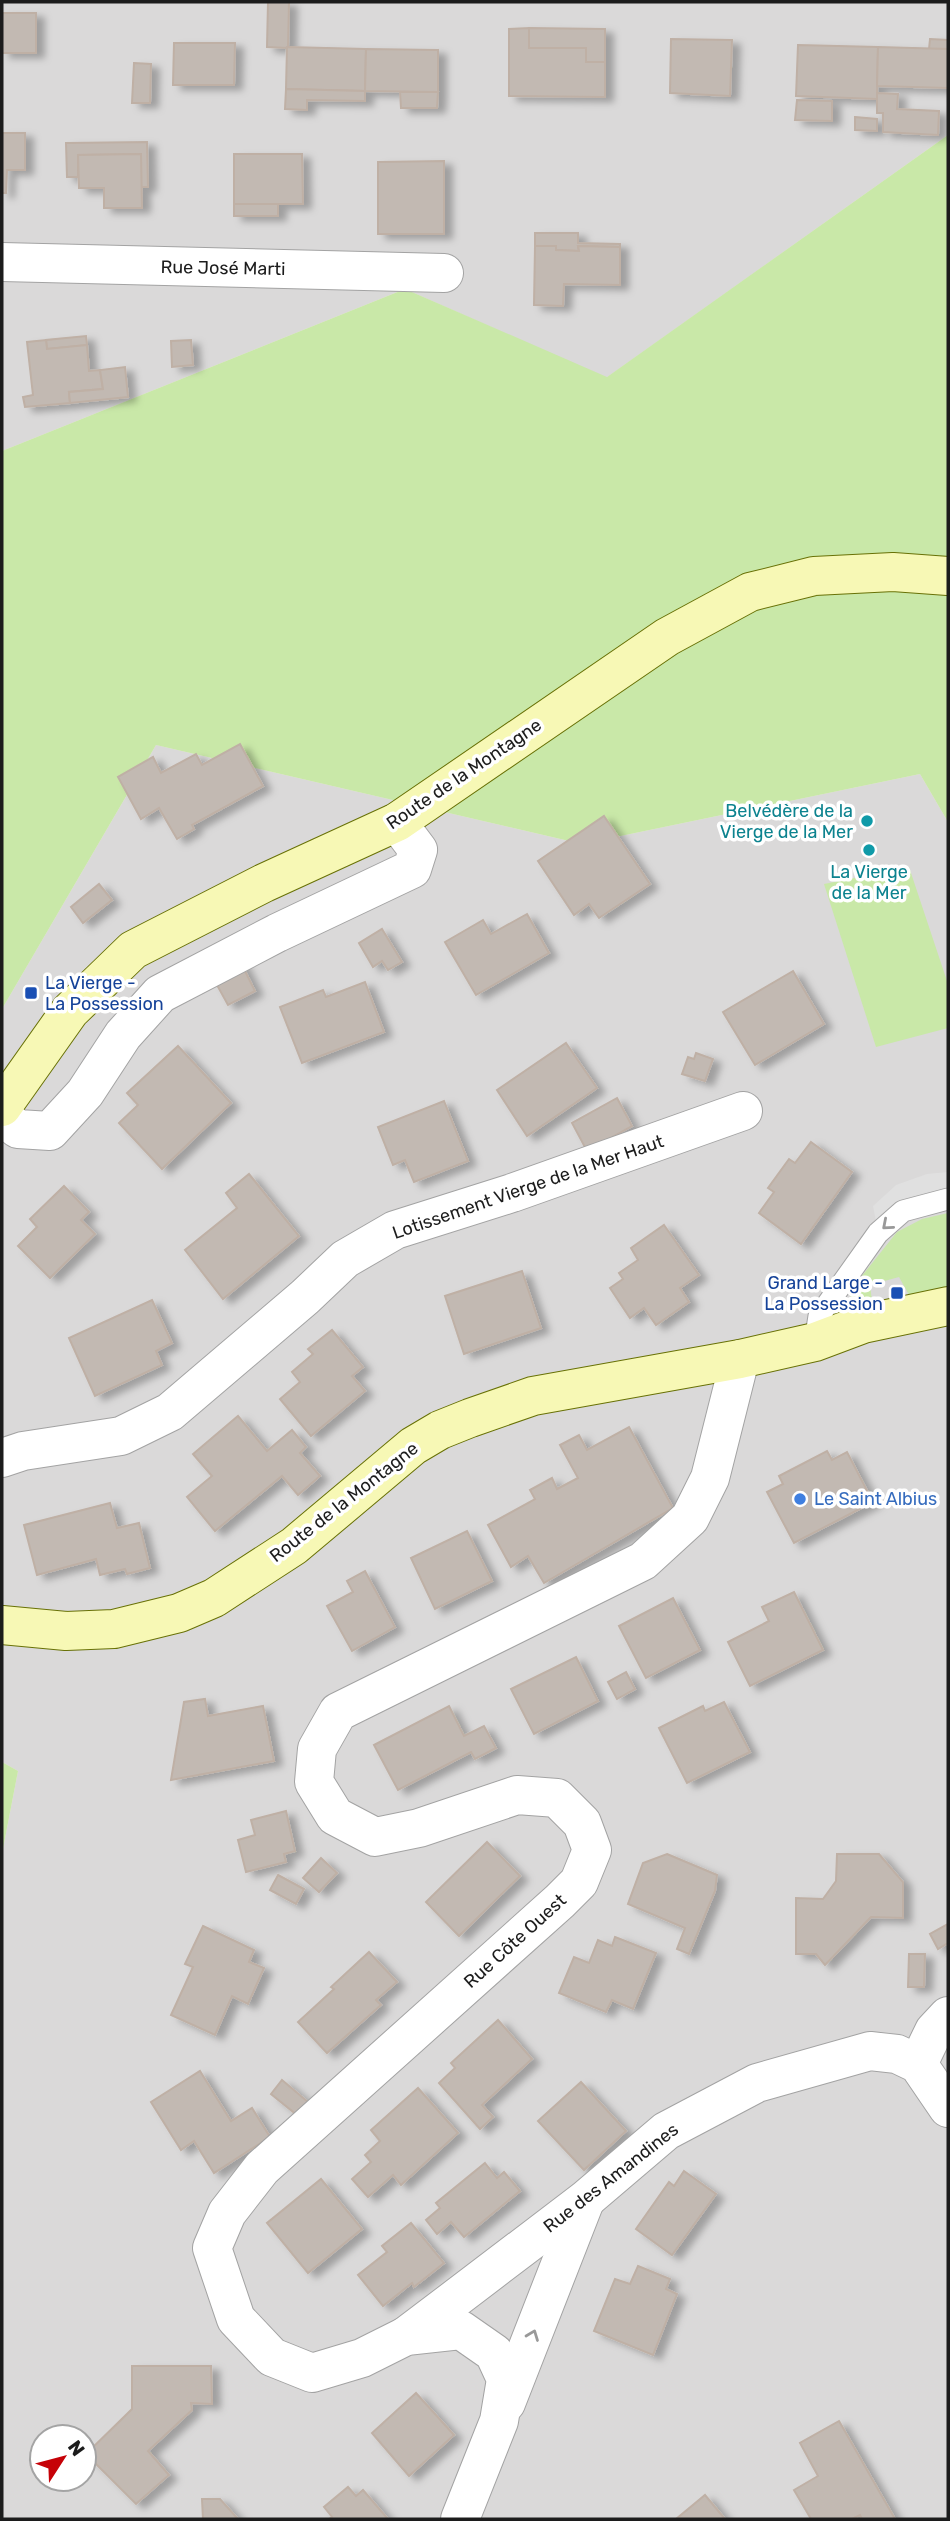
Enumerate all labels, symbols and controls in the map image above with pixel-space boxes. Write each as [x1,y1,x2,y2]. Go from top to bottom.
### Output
street label: Rue José Marti [160,256,286,280]
street label: Route de la Montagne [382,714,546,834]
place label: Belvédère de la Vierge de la Mer [720,800,853,843]
marker: Belvédère de la Vierge de la Mer [859,813,875,829]
marker: La Vierge de la Mer [861,842,877,858]
place label: La Vierge de la Mer [830,861,908,904]
place label: La Vierge - La Possession [45,972,164,1015]
marker: La Vierge - La Possession [23,985,39,1001]
street label: Lotissement Vierge de la Mer Haut [389,1130,667,1244]
one-way arrow [882,1217,895,1229]
place label: Grand Large - La Possession [764,1272,883,1315]
marker: Grand Large - La Possession [889,1285,905,1301]
street label: Route de la Montagne [265,1437,423,1567]
place label: Le Saint Albius [814,1488,937,1510]
marker: Le Saint Albius [792,1491,808,1507]
street label: Rue Côte Ouest [459,1889,571,1993]
street label: Rue des Amandines [539,2118,683,2238]
one-way arrow [524,2329,538,2341]
north arrow [28,2423,98,2493]
text: N [63,2436,90,2461]

